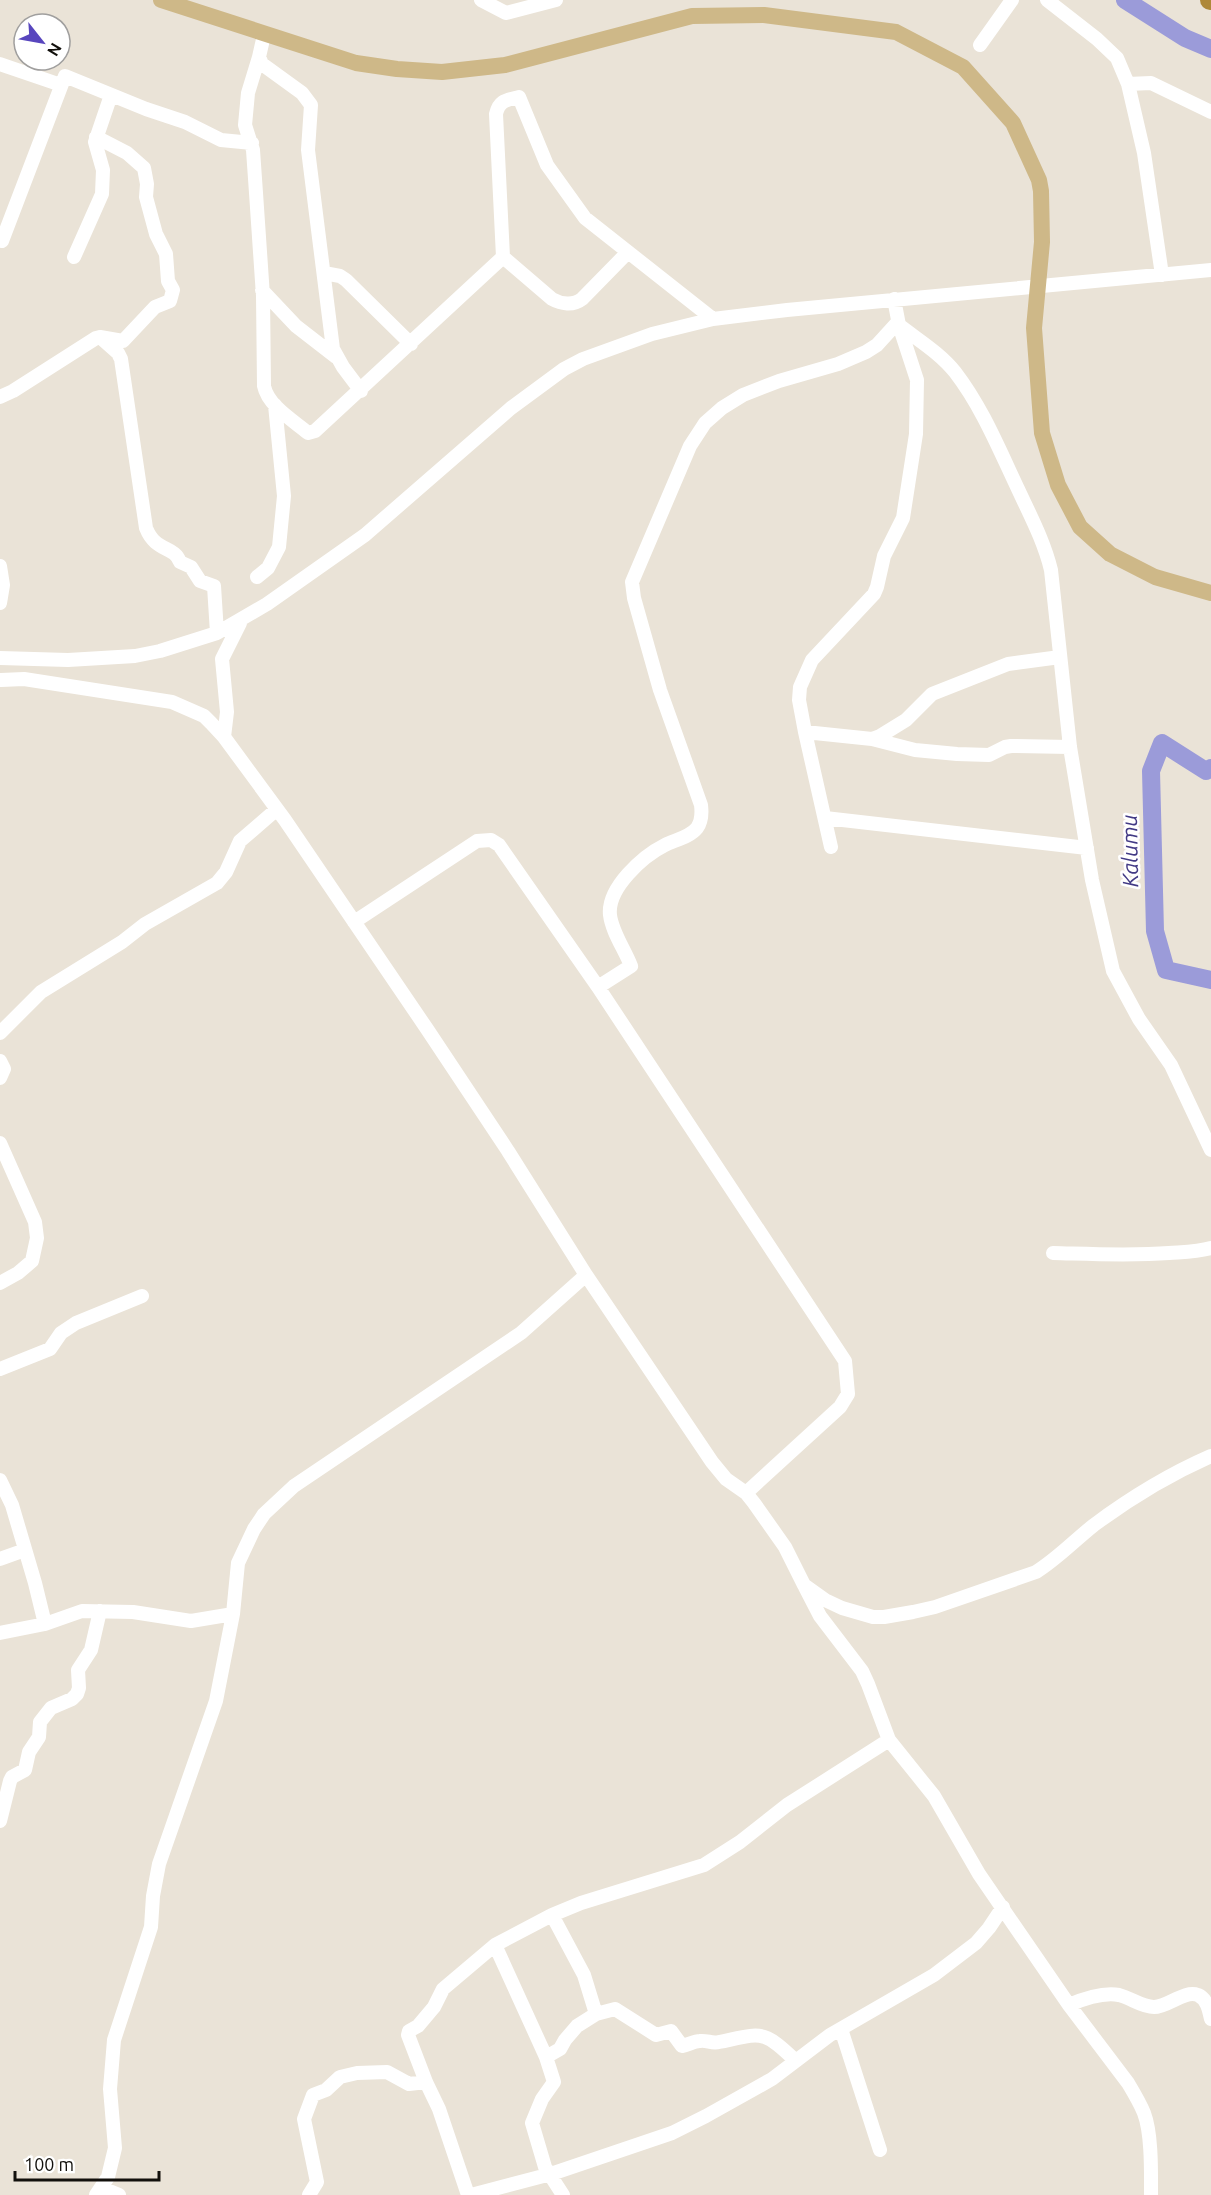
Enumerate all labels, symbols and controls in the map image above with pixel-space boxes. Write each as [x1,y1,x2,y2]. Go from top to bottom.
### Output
north arrow [12,12,72,72]
text: N [44,40,66,59]
water label: Kalumu [1116,814,1142,888]
scale bar [15,2144,159,2182]
text: 100 m [24,2154,74,2174]

